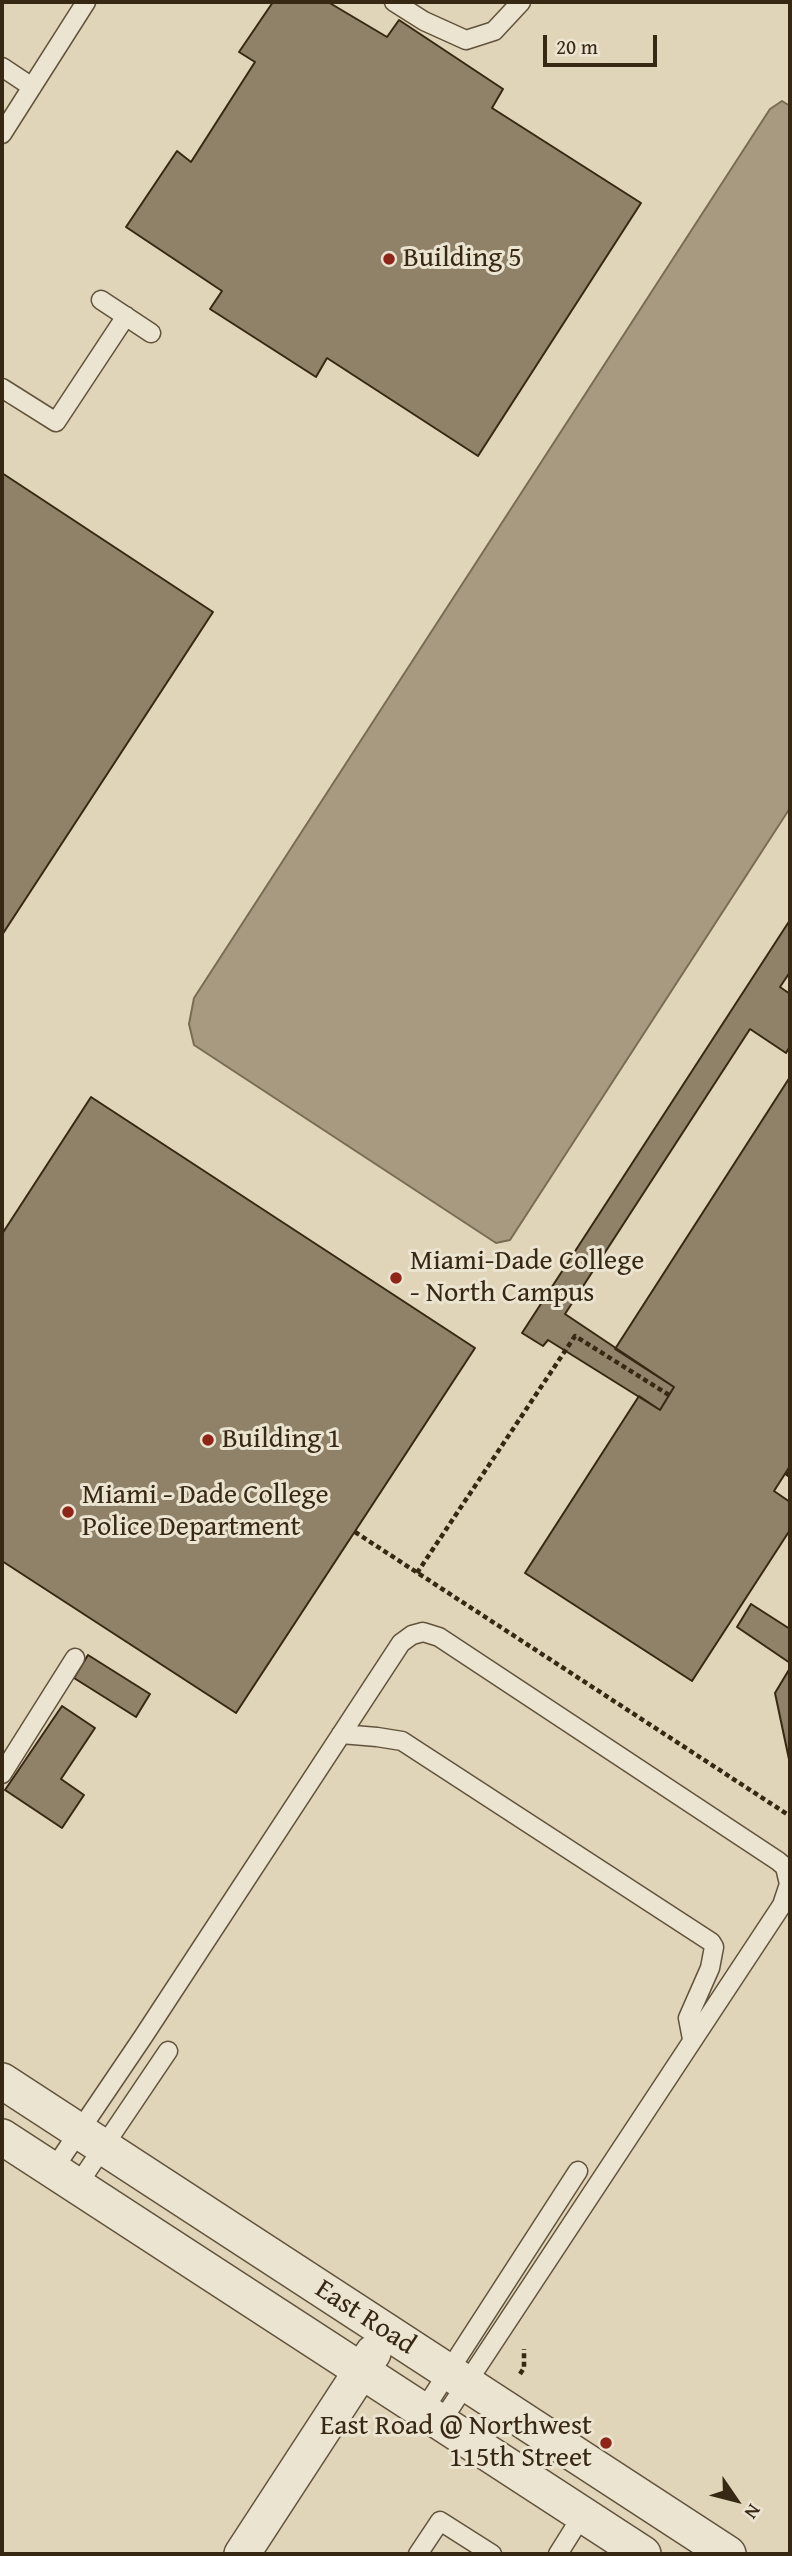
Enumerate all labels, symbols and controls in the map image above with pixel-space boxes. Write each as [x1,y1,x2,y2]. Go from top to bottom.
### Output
scale bar [547,21,661,65]
text: 20 m [556,31,598,62]
place label: Building 5 [403,242,522,276]
marker: Building 5 [381,251,397,267]
place label: Miami-Dade College - North Campus [410,1245,644,1311]
marker: Miami-Dade College - North Campus [388,1270,404,1286]
place label: Building 1 [222,1423,341,1457]
marker: Building 1 [200,1432,216,1448]
place label: Miami - Dade College Police Department [82,1479,329,1545]
marker: Miami - Dade College Police Department [60,1504,76,1520]
street label: East Road [308,2273,422,2363]
place label: East Road @ Northwest 115th Street [320,2410,592,2476]
marker: East Road @ Northwest 115th Street [598,2435,614,2451]
north arrow [701,2465,771,2535]
text: N [738,2499,768,2525]

